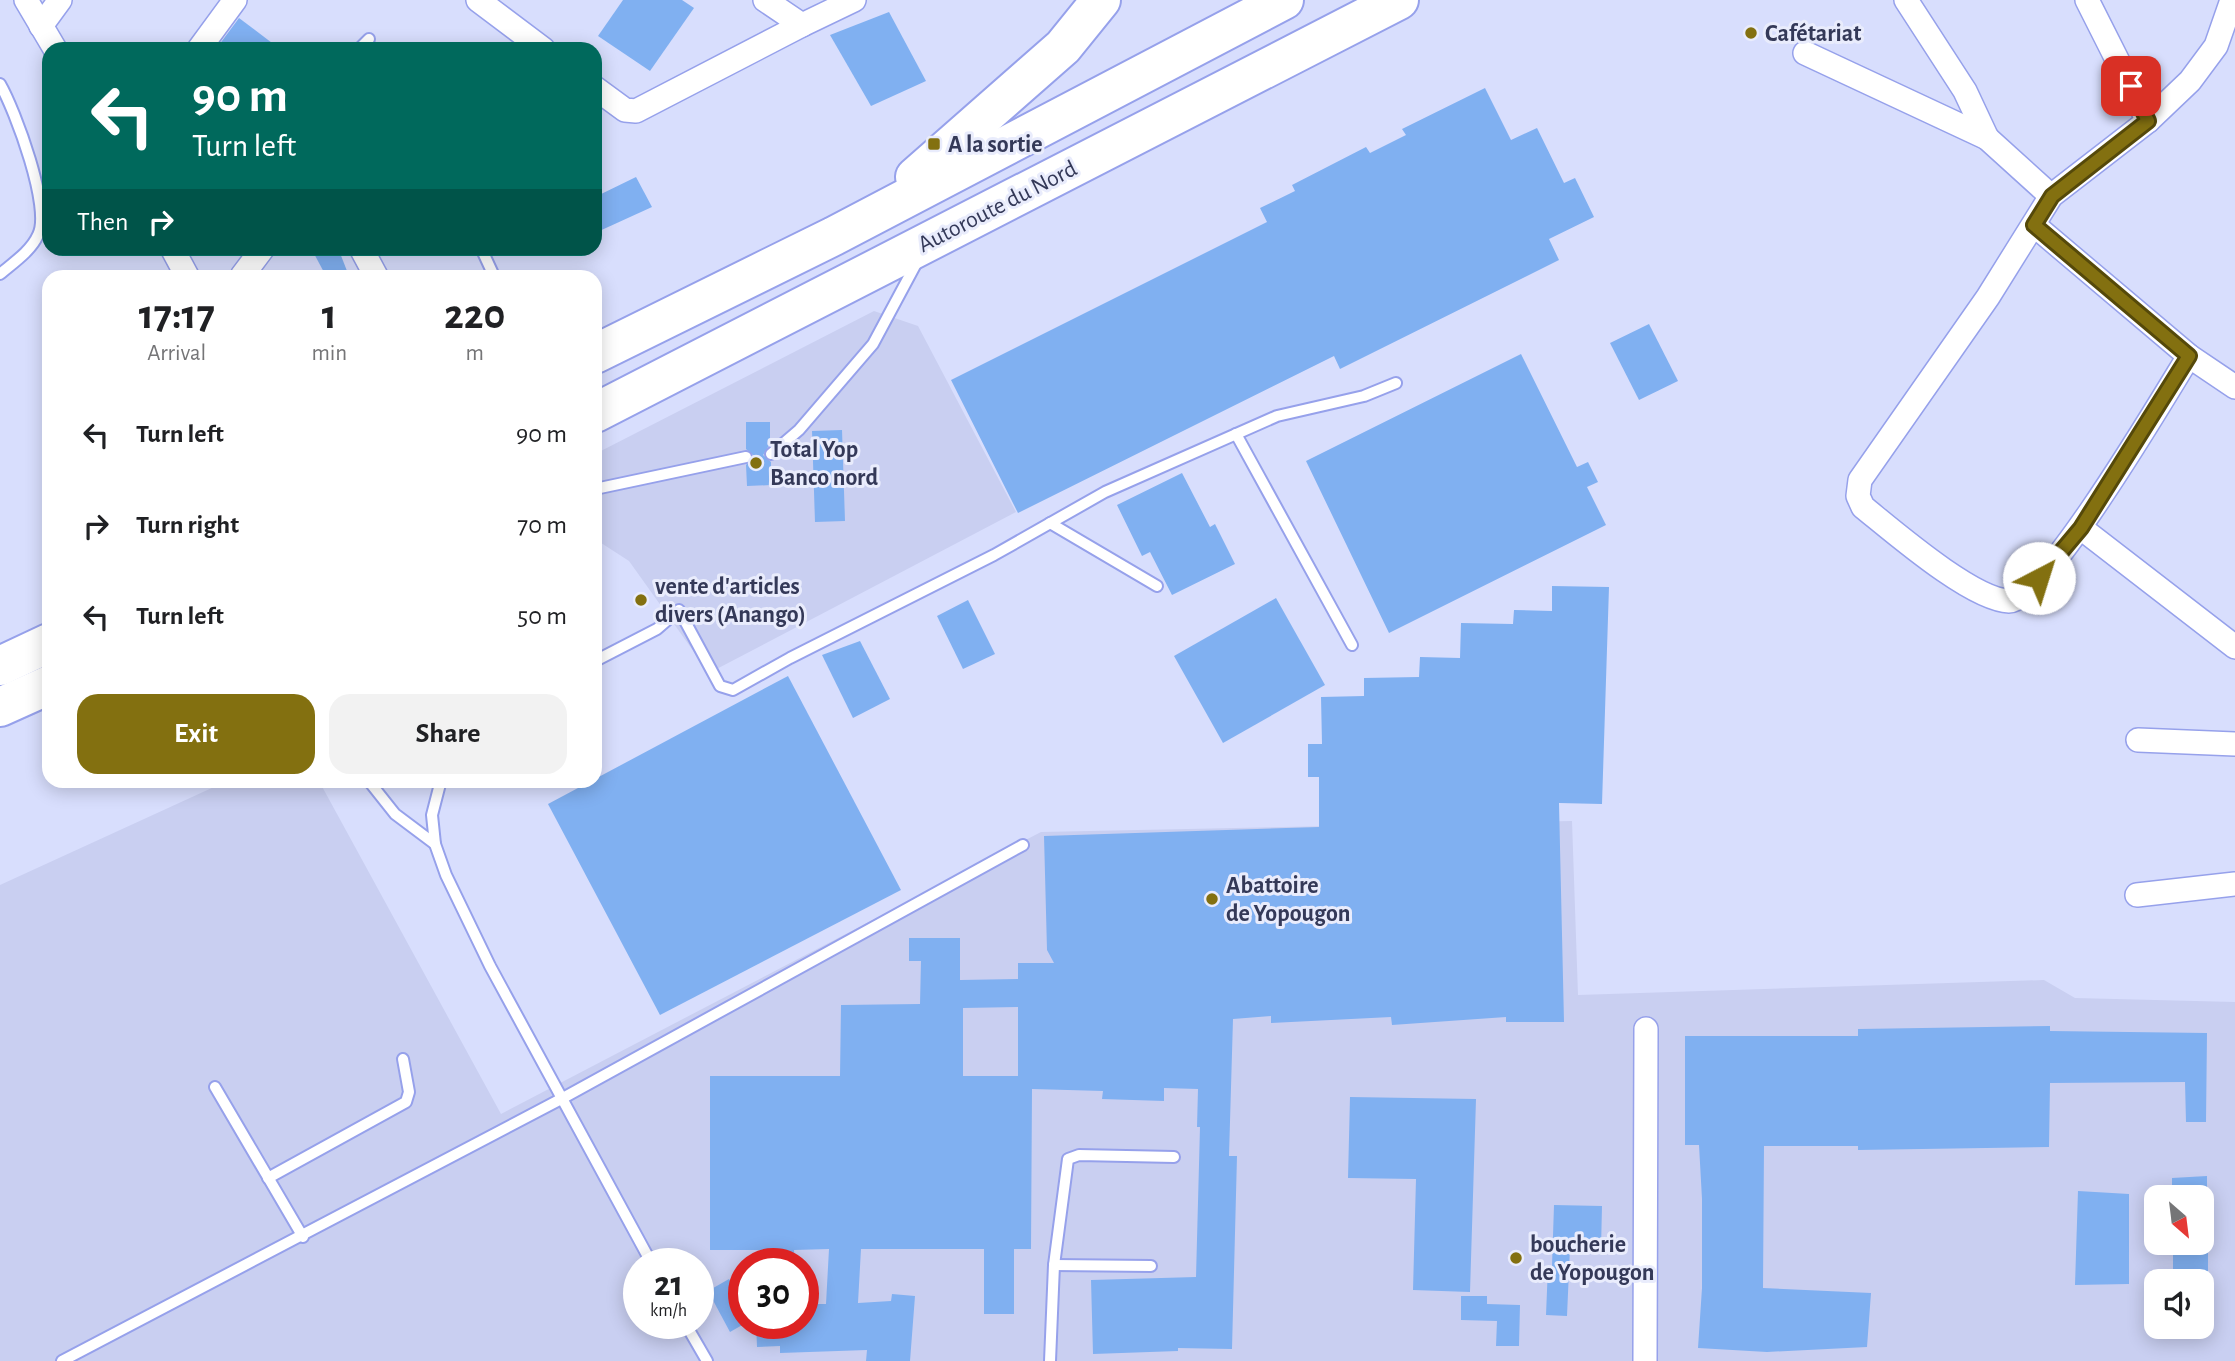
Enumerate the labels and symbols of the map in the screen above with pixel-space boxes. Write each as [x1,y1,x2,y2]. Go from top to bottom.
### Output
place label: Cafétariat [1765,22,1861,46]
marker: Cafétariat [1743,25,1759,41]
pin [2101,56,2161,116]
place label: A la sortie [948,133,1043,157]
marker: A la sortie [926,136,942,152]
street label: Autoroute du Nord [914,157,1081,257]
place label: Total Yop Banco nord [770,438,878,490]
marker: Total Yop Banco nord [748,455,764,471]
position arrow [2002,541,2076,615]
place label: vente d'articles divers (Anango) [655,575,806,627]
marker: vente d'articles divers (Anango) [633,592,649,608]
place label: Abattoire de Yopougon [1226,874,1350,926]
marker: Abattoire de Yopougon [1204,891,1220,907]
north arrow [2144,1185,2214,1255]
place label: boucherie de Yopougon [1530,1233,1654,1285]
speed limit sign: 30 [728,1248,819,1339]
marker: boucherie de Yopougon [1508,1250,1524,1266]

